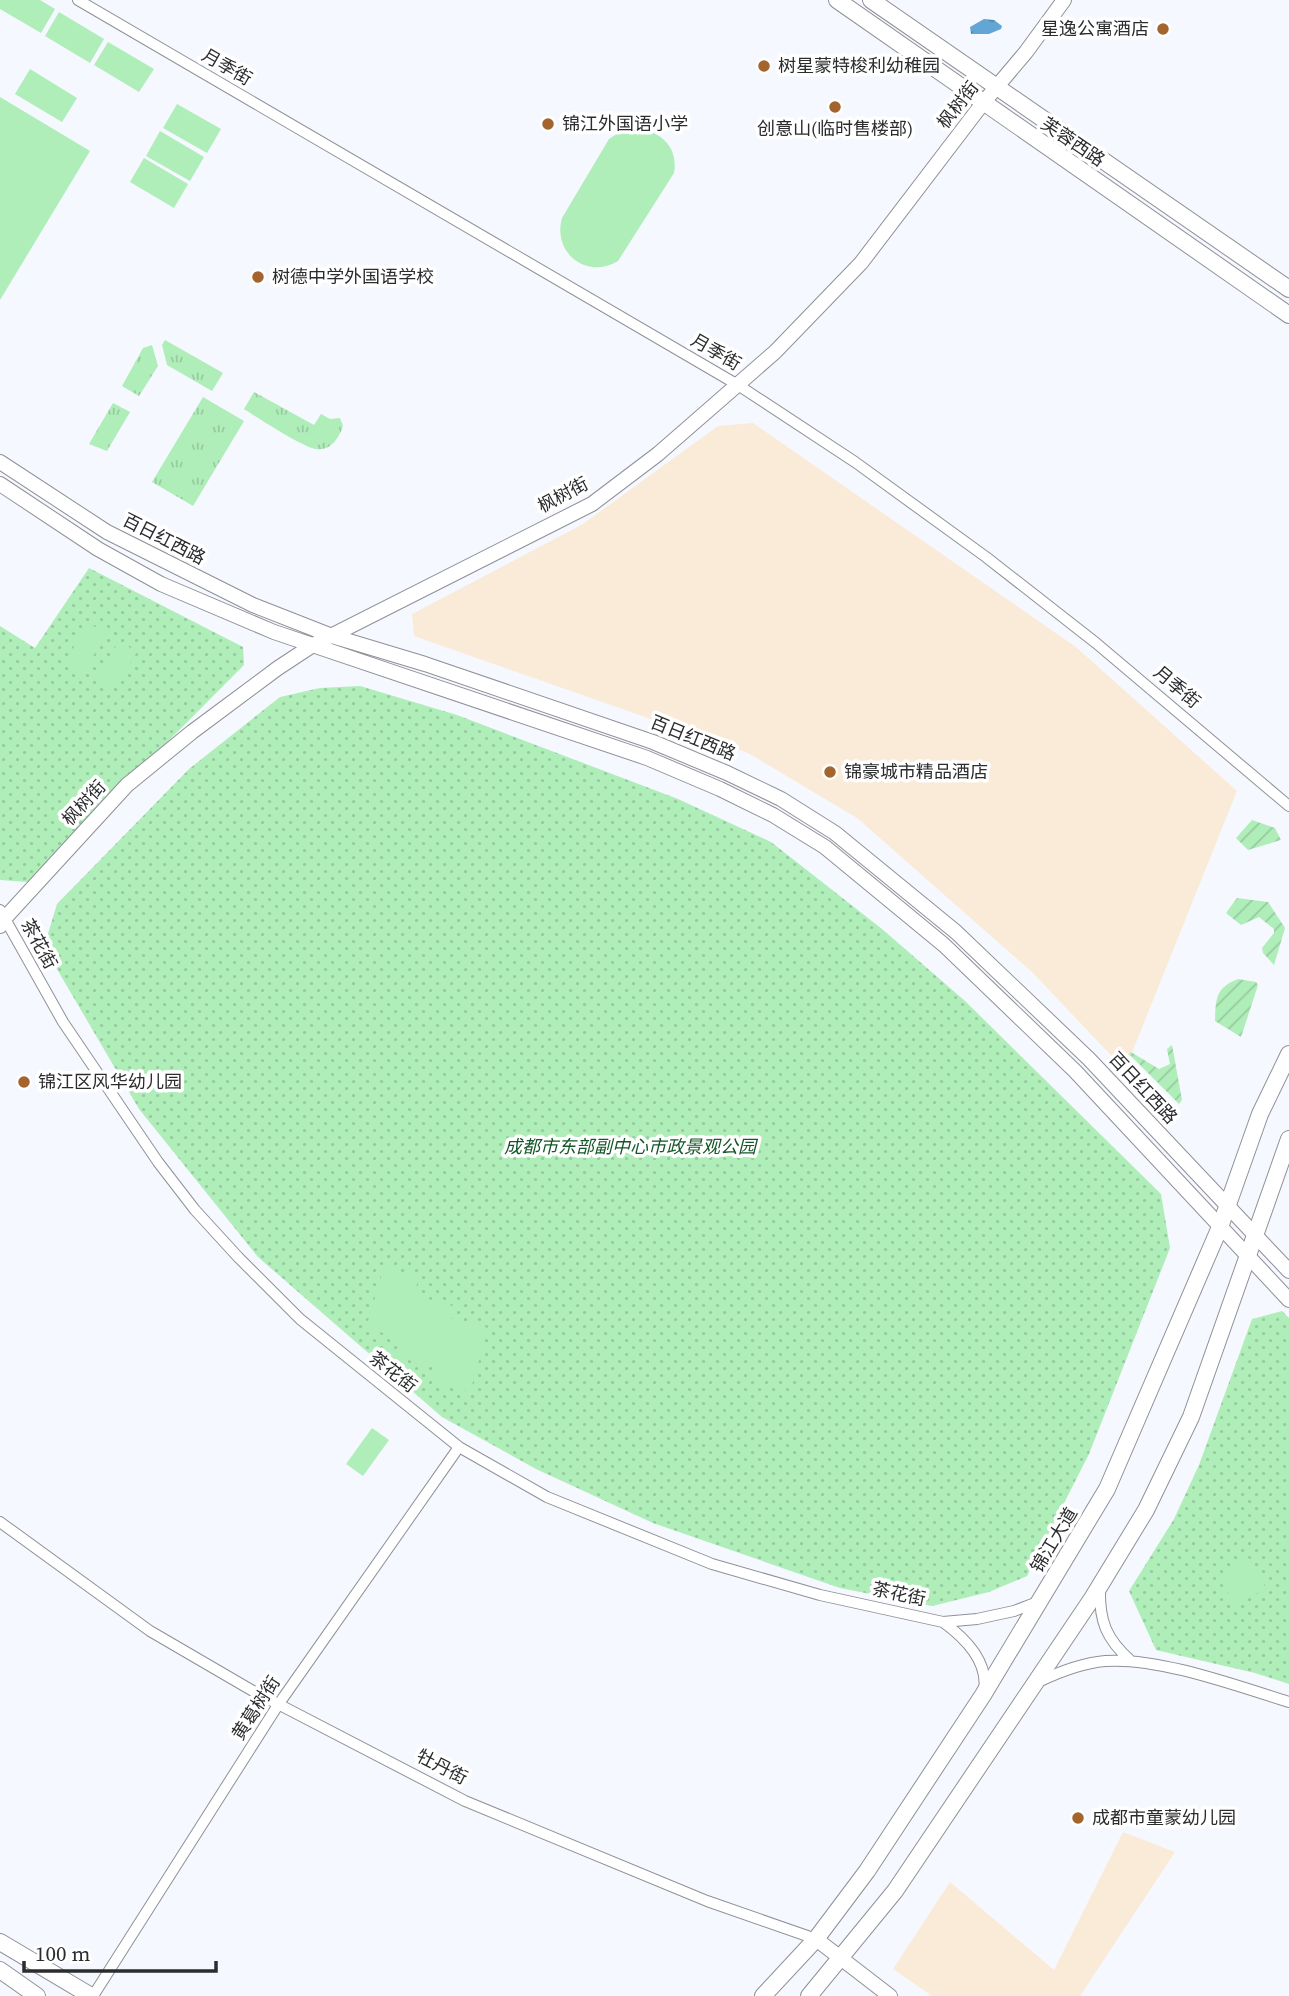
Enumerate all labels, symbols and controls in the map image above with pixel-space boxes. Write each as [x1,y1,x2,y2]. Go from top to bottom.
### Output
place label: 星逸公寓酒店 [1041,16,1149,41]
marker: 星逸公寓酒店 [1155,21,1171,37]
street label: 月季街 [198,42,257,91]
place label: 树星蒙特梭利幼稚园 [778,53,940,78]
marker: 树星蒙特梭利幼稚园 [756,58,772,74]
street label: 枫树街 [931,76,984,134]
marker: 创意山(临时售楼部) [827,99,843,115]
place label: 锦江外国语小学 [562,111,688,136]
street label: 芙蓉西路 [1036,111,1110,172]
marker: 锦江外国语小学 [540,116,556,132]
place label: 创意山(临时售楼部) [757,116,913,141]
place label: 树德中学外国语学校 [272,264,434,289]
marker: 树德中学外国语学校 [250,269,266,285]
street label: 月季街 [687,327,746,376]
street label: 枫树街 [533,471,592,518]
street label: 百日红西路 [118,507,210,570]
street label: 月季街 [1149,660,1206,714]
street label: 百日红西路 [647,709,740,766]
place label: 锦豪城市精品酒店 [844,759,988,784]
marker: 锦豪城市精品酒店 [822,764,838,780]
street label: 枫树街 [56,774,111,831]
street label: 茶花街 [15,914,63,973]
street label: 百日红西路 [1104,1046,1183,1129]
place label: 锦江区风华幼儿园 [38,1069,182,1094]
marker: 锦江区风华幼儿园 [16,1074,32,1090]
park label: 成都市东部副中心市政景观公园 [504,1134,759,1159]
street label: 茶花街 [364,1345,422,1398]
street label: 锦江大道 [1024,1502,1083,1577]
street label: 茶花街 [870,1576,928,1611]
street label: 黄葛树街 [225,1671,286,1745]
street label: 牡丹街 [412,1743,472,1790]
place label: 成都市童蒙幼儿园 [1092,1805,1236,1830]
marker: 成都市童蒙幼儿园 [1070,1810,1086,1826]
scale bar [24,1930,217,1974]
text: 100 m [35,1939,90,1968]

